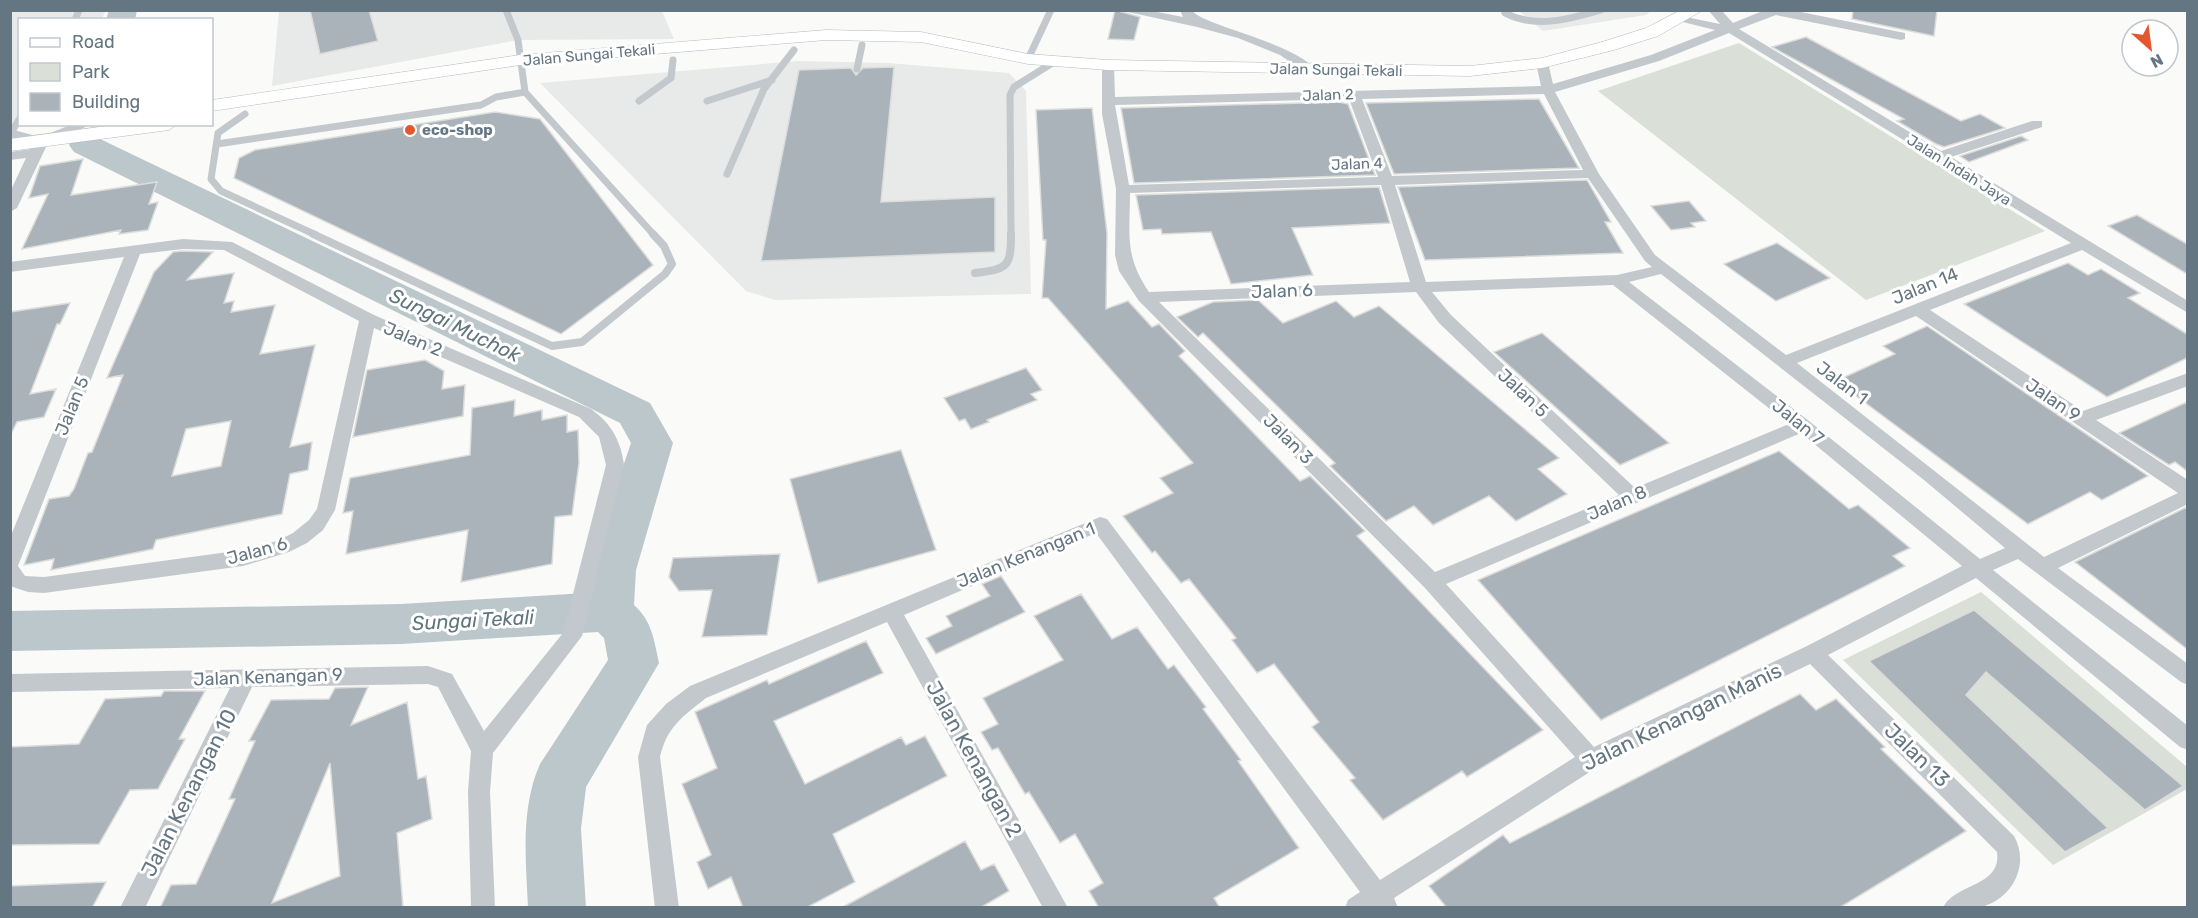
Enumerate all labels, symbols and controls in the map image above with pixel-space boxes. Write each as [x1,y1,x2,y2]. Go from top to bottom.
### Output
legend [18,18,213,126]
north arrow [2120,18,2180,78]
text: Road [72,31,115,53]
street label: Jalan Sungai Tekali [522,40,656,70]
text: N [2147,50,2166,72]
street label: Jalan Sungai Tekali [1269,60,1403,80]
text: Park [72,61,110,83]
street label: Jalan 2 [1302,85,1354,105]
text: Building [72,91,140,113]
place label: eco-shop [422,121,493,139]
marker: eco-shop [403,123,417,137]
street label: Jalan Indah Jaya [1904,131,2014,209]
street label: Jalan 4 [1331,154,1383,174]
street label: Jalan 14 [1889,263,1961,309]
street label: Jalan 6 [1251,279,1313,303]
water label: Sungai Muchok [385,283,525,367]
street label: Jalan 2 [380,317,446,361]
street label: Jalan 1 [1812,357,1872,409]
street label: Jalan 5 [1493,364,1553,422]
street label: Jalan 5 [50,373,94,439]
street label: Jalan 9 [2021,374,2085,426]
street label: Jalan 7 [1768,395,1828,449]
street label: Jalan 3 [1258,409,1318,469]
street label: Jalan 8 [1584,481,1650,525]
street label: Jalan Kenangan 1 [954,517,1098,593]
street label: Jalan 6 [224,532,290,570]
water label: Sungai Tekali [411,605,536,635]
street label: Jalan Kenangan Manis [1578,657,1786,776]
street label: Jalan Kenangan 9 [193,663,343,691]
street label: Jalan Kenangan 2 [921,676,1028,841]
street label: Jalan Kenangan 10 [136,705,242,881]
street label: Jalan 13 [1880,718,1955,792]

